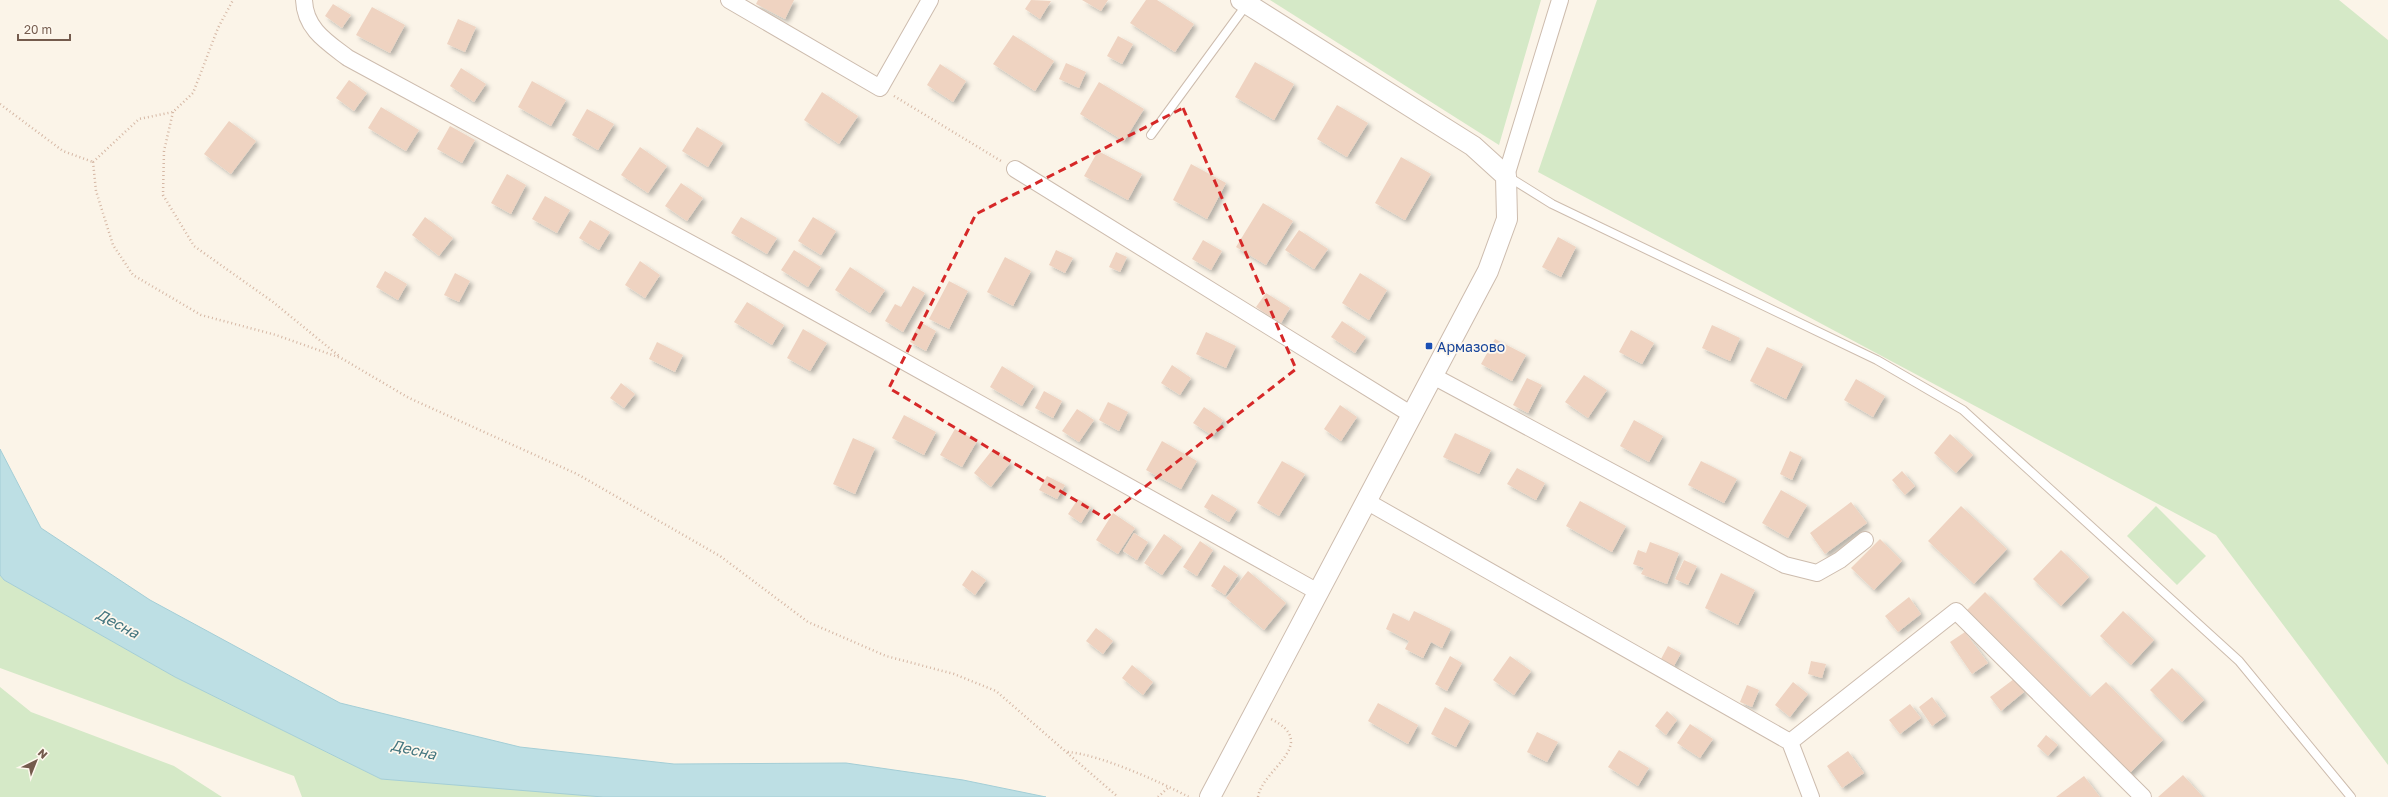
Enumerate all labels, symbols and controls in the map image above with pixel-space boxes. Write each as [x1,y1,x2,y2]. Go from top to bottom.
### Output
scale bar [18,16,70,42]
text: 20 m [24,22,52,37]
place label: Армазово [1437,338,1505,355]
marker: Армазово [1424,341,1434,351]
water label: Десна [93,604,143,642]
water label: Десна [389,735,439,763]
north arrow [16,741,56,781]
text: N [36,746,51,761]

